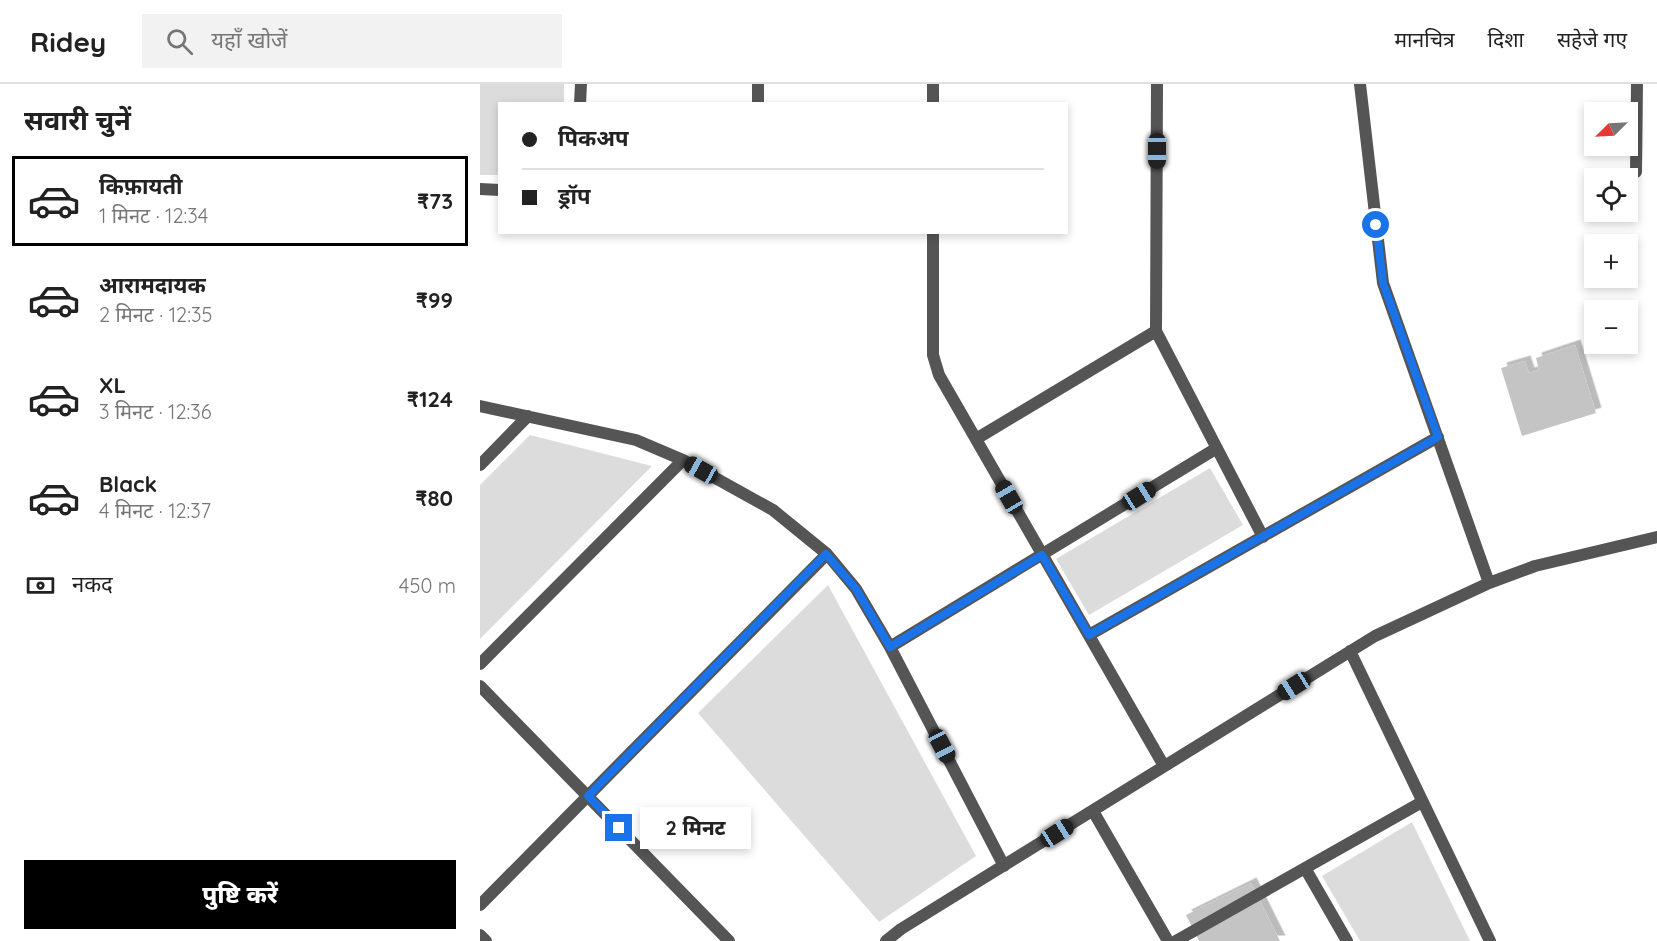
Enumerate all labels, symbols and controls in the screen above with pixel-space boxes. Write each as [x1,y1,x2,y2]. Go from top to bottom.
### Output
search box [142,14,562,68]
text: Ridey [30,24,106,59]
icon: search [163,25,196,58]
text: यहाँ खोजें [211,26,287,54]
text: मानचित्र [1395,26,1455,52]
text: दिशा [1488,26,1524,52]
text: सहेजे गए [1557,26,1627,52]
north arrow [1584,102,1638,156]
map controls [1584,102,1638,354]
text: सवारी चुनें [24,103,131,137]
text: पिकअप [558,124,629,152]
car [1148,133,1166,169]
button: locate [1584,168,1638,222]
text: किफ़ायती [99,172,183,200]
icon: car [27,174,81,228]
text: ड्रॉप [558,182,591,210]
text: ₹73 [417,187,453,215]
text: 1 मिनट · 12:34 [99,203,208,228]
route start [1362,211,1389,238]
button: + [1584,234,1638,288]
text: आरामदायक [99,271,206,299]
icon: car [27,273,81,327]
text: ₹99 [416,286,453,314]
button: − [1584,300,1638,354]
text: 2 मिनट · 12:35 [99,302,212,327]
text: XL [99,371,126,399]
icon: car [27,372,81,426]
text: ₹124 [407,385,453,413]
text: 3 मिनट · 12:36 [99,399,212,424]
car [681,453,721,487]
text: Black [99,470,157,498]
icon: car [27,471,81,525]
car [992,477,1026,517]
car [1119,479,1159,513]
text: ₹80 [415,484,453,512]
text: 4 मिनट · 12:37 [99,498,211,523]
icon: cash [24,569,57,602]
text: नकद [72,570,113,598]
text: 450 m [399,573,456,598]
car [1274,669,1314,703]
car [926,726,958,766]
callout: 2 मिनट [640,807,751,849]
route end [605,814,632,841]
text: 2 मिनट [665,815,726,840]
car [1037,816,1077,850]
button: पुष्टि करें [24,860,456,929]

